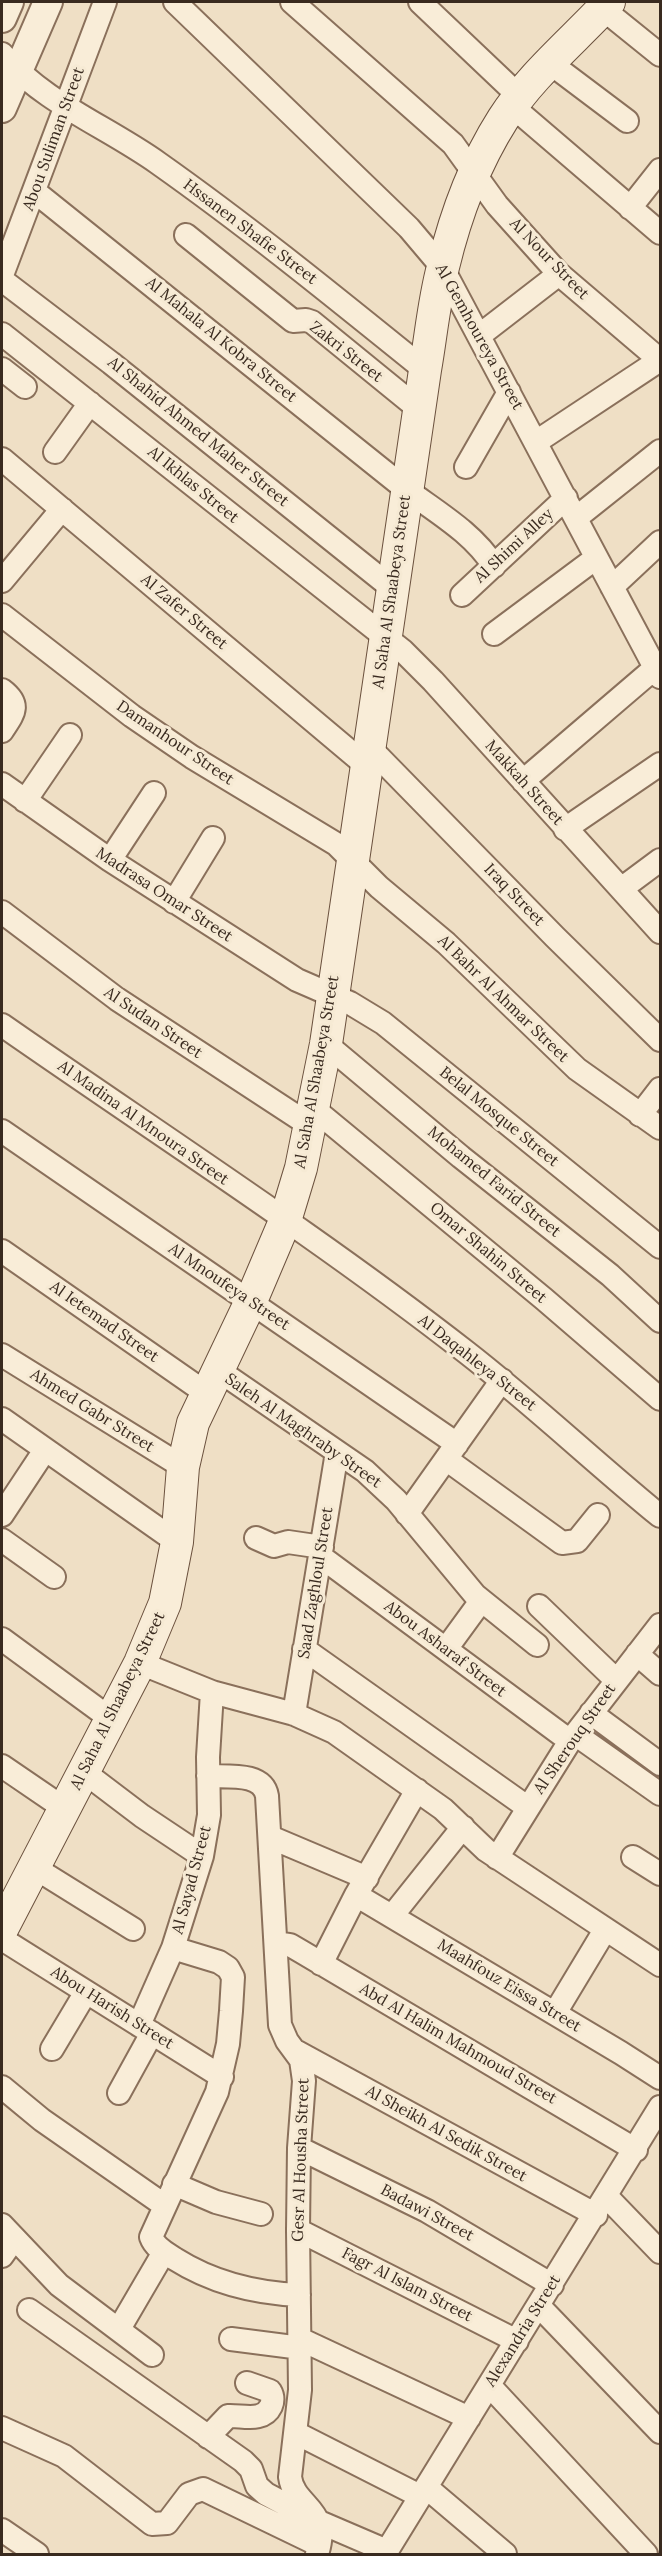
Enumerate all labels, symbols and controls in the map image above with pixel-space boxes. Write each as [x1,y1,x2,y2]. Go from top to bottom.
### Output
street label: Abou Suliman Street [19,64,89,214]
street label: Hssanen Shafie Street [179,175,321,289]
street label: Al Nour Street [505,214,593,304]
street label: Al Gemhoureya Street [431,261,527,413]
street label: Al Mahala Al Kobra Street [142,273,300,407]
street label: Zakri Street [306,317,386,387]
street label: Al Shahid Ahmed Maher Street [104,353,292,511]
street label: Al Ikhlas Street [144,442,242,528]
street label: Al Saha Al Shaabeya Street [369,494,415,690]
street label: Al Shimi Alley [471,505,557,587]
street label: Al Zafer Street [137,570,231,654]
street label: Damanhour Street [113,697,237,789]
street label: Makkah Street [481,737,567,829]
street label: Madrasa Omar Street [92,844,236,946]
street label: Iraq Street [480,860,548,930]
street label: Al Bahr Al Ahmar Street [433,931,573,1067]
street label: Al Saha Al Shaabeya Street [291,974,343,1170]
street label: Al Sudan Street [100,983,206,1063]
street label: Al Madina Al Mnoura Street [54,1057,232,1189]
street label: Belal Mosque Street [435,1063,563,1171]
street label: Mohamed Farid Street [424,1122,564,1242]
street label: Omar Shahin Street [426,1199,550,1307]
street label: Al Mnoufeya Street [165,1239,293,1335]
street label: Al Ietemad Street [46,1277,162,1367]
street label: Al Daqahleya Street [414,1311,540,1415]
street label: Ahmed Gabr Street [26,1365,158,1457]
street label: Saleh Al Maghraby Street [221,1370,385,1492]
street label: Saad Zaghloul Street [295,1506,337,1660]
street label: Abou Asharaf Street [380,1597,510,1701]
street label: Al Saha Al Shaabeya Street [66,1609,170,1793]
street label: Al Sherouq Street [530,1680,620,1798]
street label: Al Sayad Street [168,1824,216,1936]
street label: Maahfouz Eissa Street [434,1935,584,2037]
street label: Abou Harish Street [47,1962,177,2054]
street label: Abd Al Halim Mahmoud Street [356,1980,560,2108]
street label: Gesr Al Housha Street [289,2078,313,2242]
street label: Al Sheikh Al Sedik Street [362,2082,530,2186]
street label: Badawi Street [377,2180,477,2246]
street label: Fagr Al Islam Street [338,2244,476,2326]
street label: Alexandria Street [481,2272,565,2390]

